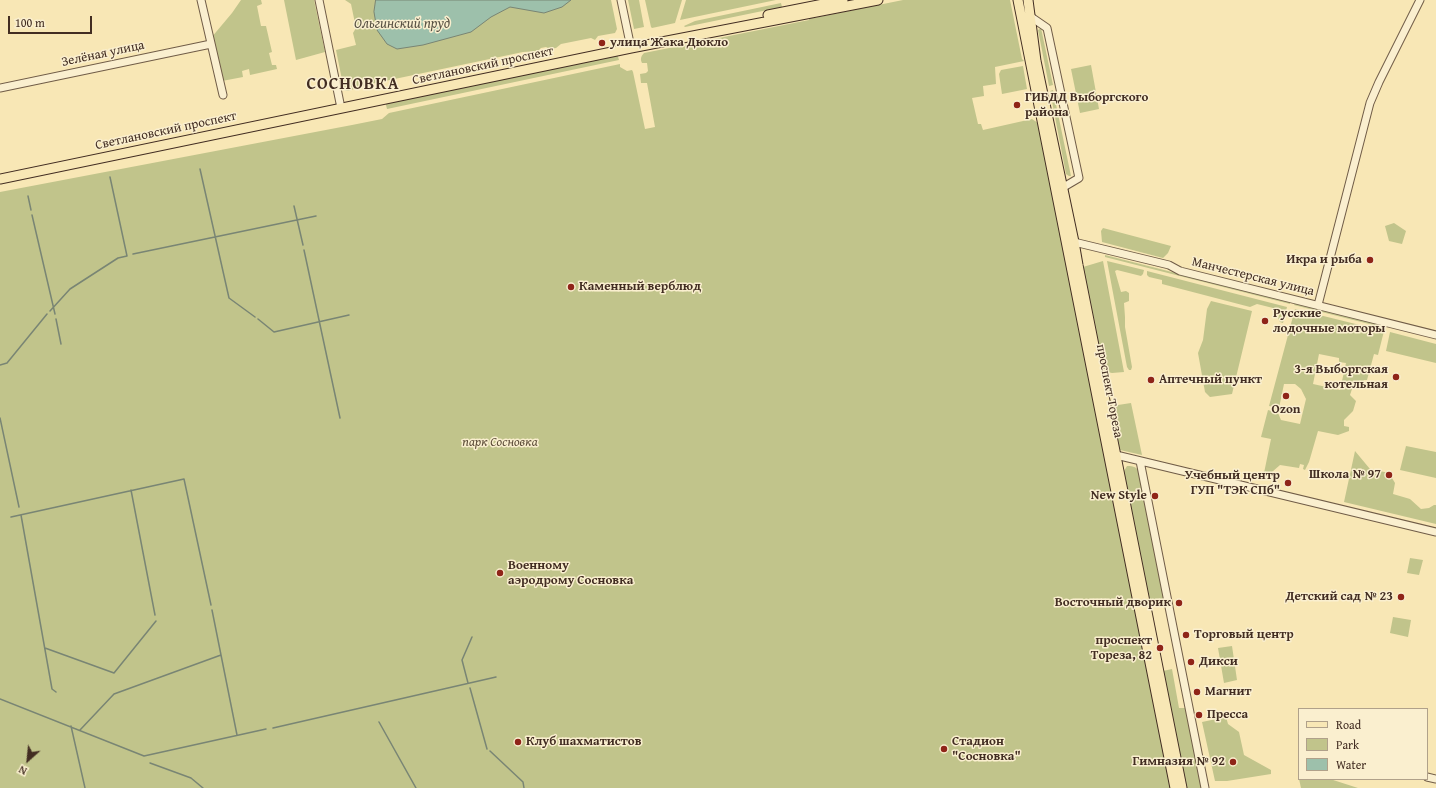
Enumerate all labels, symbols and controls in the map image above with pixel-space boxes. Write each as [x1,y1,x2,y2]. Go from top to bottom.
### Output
scale bar [10,8,94,34]
text: 100 m [15,14,45,31]
water label: Ольгинский пруд [354,16,450,32]
place label: улица Жака Дюкло [610,35,728,51]
street label: Зелёная улица [60,38,146,70]
marker: улица Жака Дюкло [597,38,607,48]
street label: Светлановский проспект [411,43,555,89]
district label: СОСНОВКА [306,75,400,95]
place label: ГИБДД Выборгского района [1025,90,1148,121]
marker: ГИБДД Выборгского района [1012,100,1022,110]
street label: Светлановский проспект [94,108,238,154]
place label: Икра и рыба [1286,252,1362,268]
street label: Манчестерская улица [1190,254,1316,300]
marker: Икра и рыба [1365,255,1375,265]
place label: Каменный верблюд [579,279,701,295]
marker: Каменный верблюд [566,282,576,292]
place label: Русские лодочные моторы [1273,306,1385,337]
marker: Русские лодочные моторы [1260,316,1270,326]
street label: проспект Тореза [1092,343,1126,439]
place label: 3-я Выборгская котельная [1294,362,1388,393]
place label: Аптечный пункт [1159,372,1262,388]
marker: 3-я Выборгская котельная [1391,372,1401,382]
marker: Аптечный пункт [1146,375,1156,385]
marker: Ozon [1281,391,1291,401]
place label: Ozon [1272,402,1300,418]
park label: парк Сосновка [462,435,538,451]
place label: Школа № 97 [1309,467,1381,483]
place label: Учебный центр ГУП "ТЭК СПб" [1185,468,1280,499]
marker: Школа № 97 [1384,470,1394,480]
marker: Учебный центр ГУП "ТЭК СПб" [1283,478,1293,488]
place label: New Style [1091,488,1147,504]
marker: New Style [1150,491,1160,501]
place label: Военному аэродрому Сосновка [508,558,633,589]
marker: Военному аэродрому Сосновка [495,568,505,578]
place label: Детский сад № 23 [1285,589,1393,605]
marker: Детский сад № 23 [1396,592,1406,602]
place label: Восточный дворик [1055,595,1171,611]
marker: Восточный дворик [1174,598,1184,608]
place label: Торговый центр [1194,627,1294,643]
marker: Торговый центр [1181,630,1191,640]
place label: проспект Тореза, 82 [1091,633,1152,664]
marker: проспект Тореза, 82 [1155,643,1165,653]
place label: Дикси [1199,654,1238,670]
marker: Дикси [1186,657,1196,667]
place label: Магнит [1205,684,1251,700]
marker: Магнит [1192,687,1202,697]
place label: Пресса [1207,707,1248,723]
legend [1298,708,1428,780]
marker: Пресса [1194,710,1204,720]
text: Road [1336,716,1361,733]
place label: Клуб шахматистов [526,734,641,750]
place label: Стадион "Сосновка" [952,734,1021,765]
text: Park [1336,736,1359,753]
marker: Клуб шахматистов [513,737,523,747]
north arrow [8,740,48,780]
marker: Стадион "Сосновка" [939,744,949,754]
place label: Гимназия № 92 [1132,754,1225,770]
text: Water [1336,756,1366,773]
marker: Гимназия № 92 [1228,757,1238,767]
text: N [16,762,29,779]

